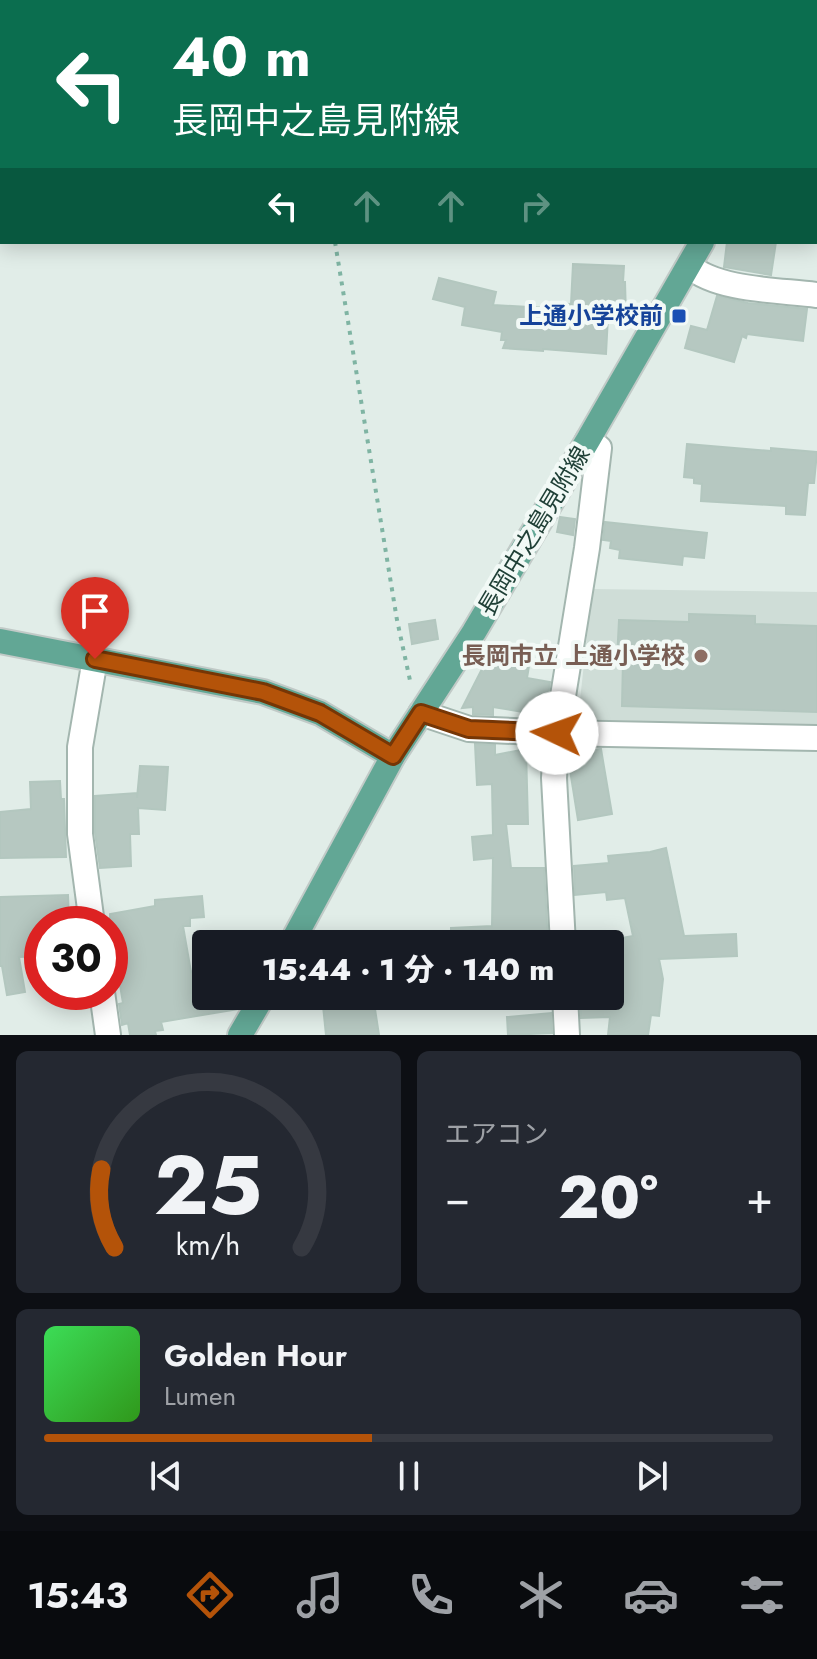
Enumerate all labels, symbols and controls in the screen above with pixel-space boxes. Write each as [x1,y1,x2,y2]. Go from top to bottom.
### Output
text: 40 m [172,16,311,97]
icon: left [40,32,144,136]
text: 長岡中之島見附線 [172,94,460,146]
icon: left [261,184,305,228]
icon: ahead [345,184,389,228]
icon: ahead [429,184,473,228]
icon: right [513,184,557,228]
place label: 上通小学校前 [519,298,663,333]
marker: 上通小学校前 [670,307,688,325]
street label: 長岡中之島見附線 [469,439,598,622]
pin [61,577,129,659]
icon: arrive [73,589,117,633]
place label: 長岡市立 上通小学校 [462,638,685,673]
marker: 長岡市立 上通小学校 [692,647,710,665]
position arrow [515,691,599,775]
speed limit sign: 30 [24,906,128,1010]
text: 15:44 · 1 分 · 140 m [262,948,554,991]
text: エアコン [445,1115,549,1153]
text: 25 [154,1125,262,1245]
text: 20° [558,1154,658,1241]
text: − [445,1166,470,1230]
text: + [746,1166,773,1230]
text: km/h [176,1224,241,1266]
text: Golden Hour [164,1334,347,1377]
text: Lumen [164,1377,236,1415]
icon: previous [144,1454,188,1498]
icon: pause [387,1454,431,1498]
icon: next [630,1454,674,1498]
icon: directions [182,1567,238,1623]
icon: music [292,1567,348,1623]
icon: phone [403,1567,459,1623]
icon: climate [513,1567,569,1623]
icon: car [623,1567,679,1623]
icon: filters [734,1567,790,1623]
text: 15:43 [27,1569,128,1621]

